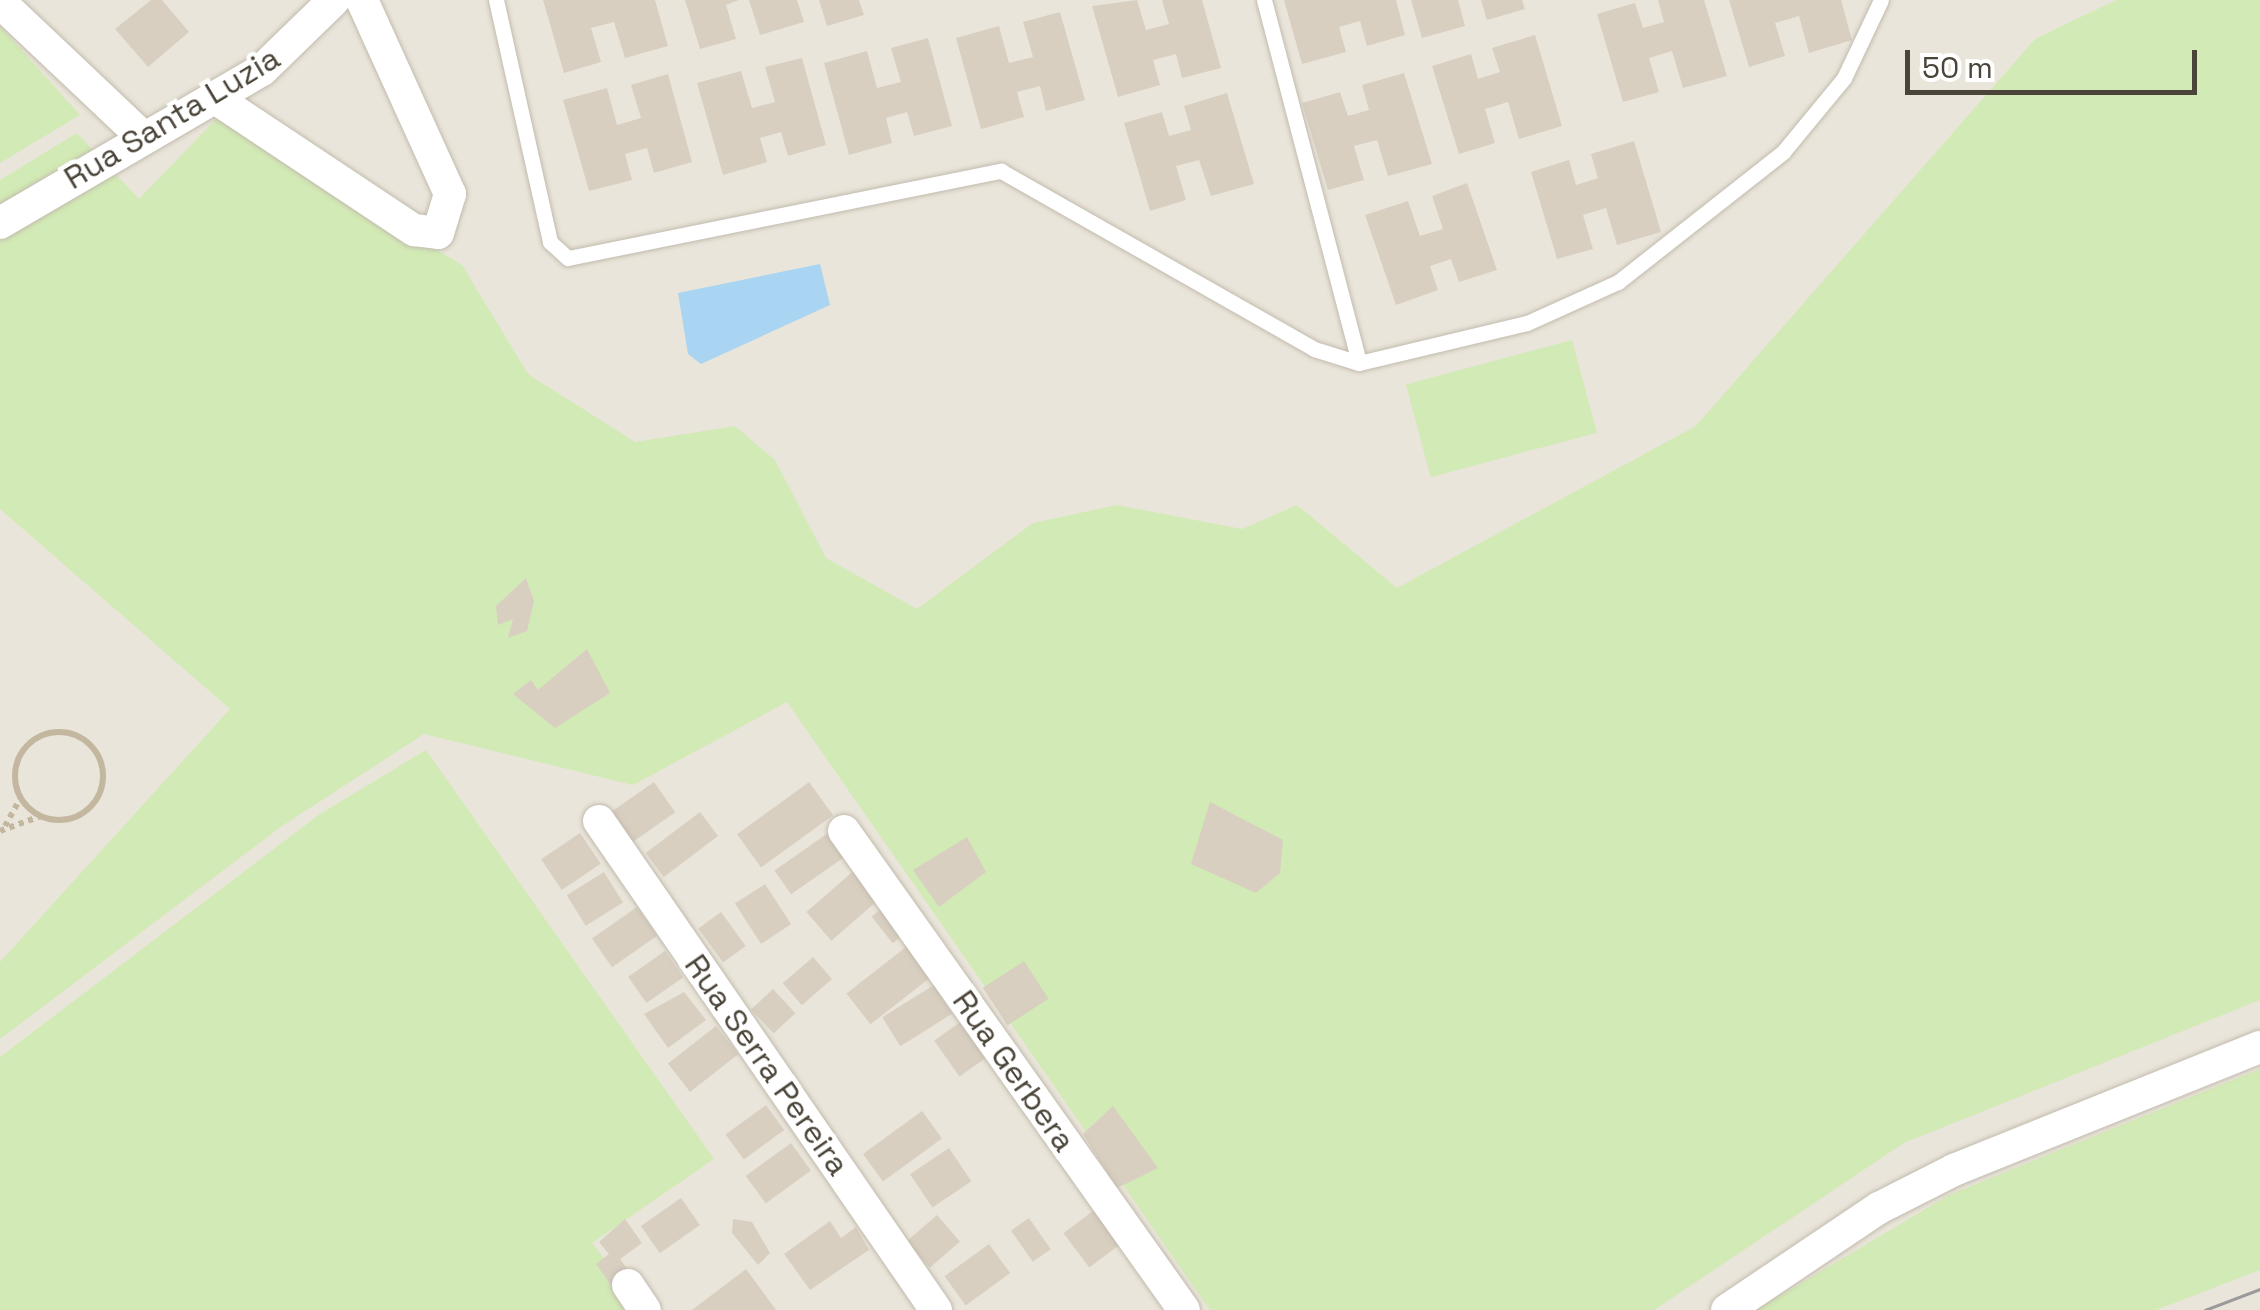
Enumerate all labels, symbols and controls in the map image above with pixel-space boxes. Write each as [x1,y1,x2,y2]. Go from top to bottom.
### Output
scale bar [1910,30,2202,92]
street label: Rua Santa Luzia [57,39,287,197]
text: 50 m [1922,48,1993,87]
street label: Rua Serra Pereira [676,947,858,1183]
street label: Rua Gerbera [944,983,1084,1159]

